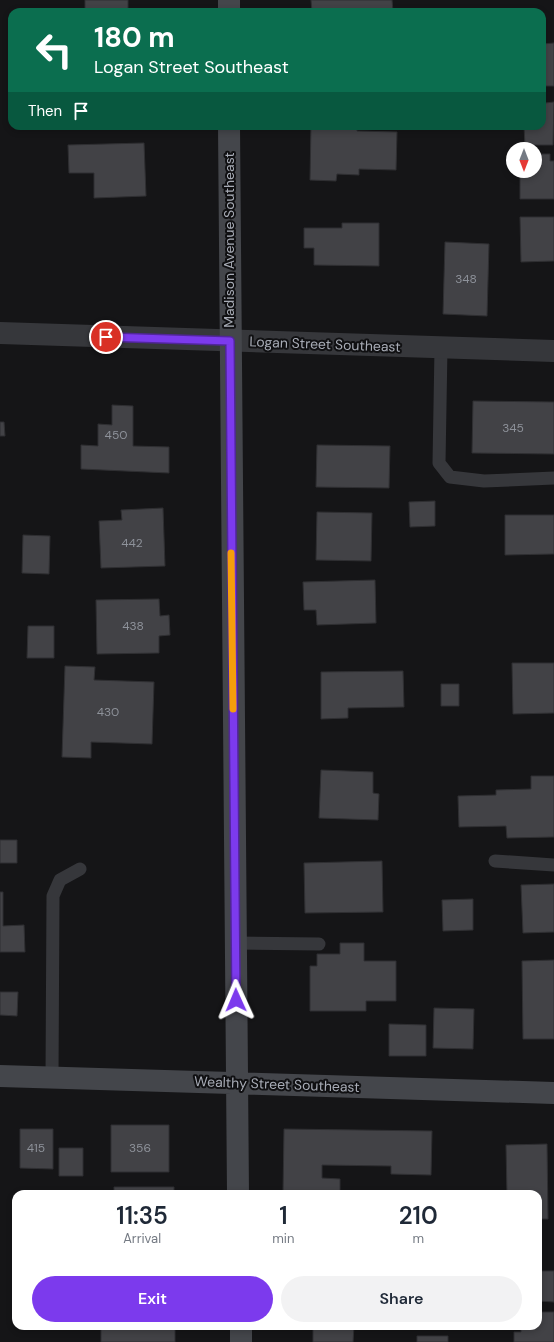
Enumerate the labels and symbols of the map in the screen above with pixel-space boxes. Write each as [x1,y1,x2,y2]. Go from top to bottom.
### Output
north arrow [506,142,542,178]
street label: Madison Avenue Southeast [220,152,238,328]
house number: 348 [455,271,477,287]
pin [89,320,123,354]
street label: Logan Street Southeast [249,332,401,356]
house number: 345 [502,420,524,436]
house number: 450 [105,427,127,443]
house number: 442 [121,535,143,551]
house number: 438 [122,618,144,634]
house number: 430 [97,704,119,720]
position arrow [215,979,257,1021]
street label: Wealthy Street Southeast [194,1072,360,1096]
house number: 415 [27,1140,45,1156]
house number: 356 [129,1140,151,1156]

